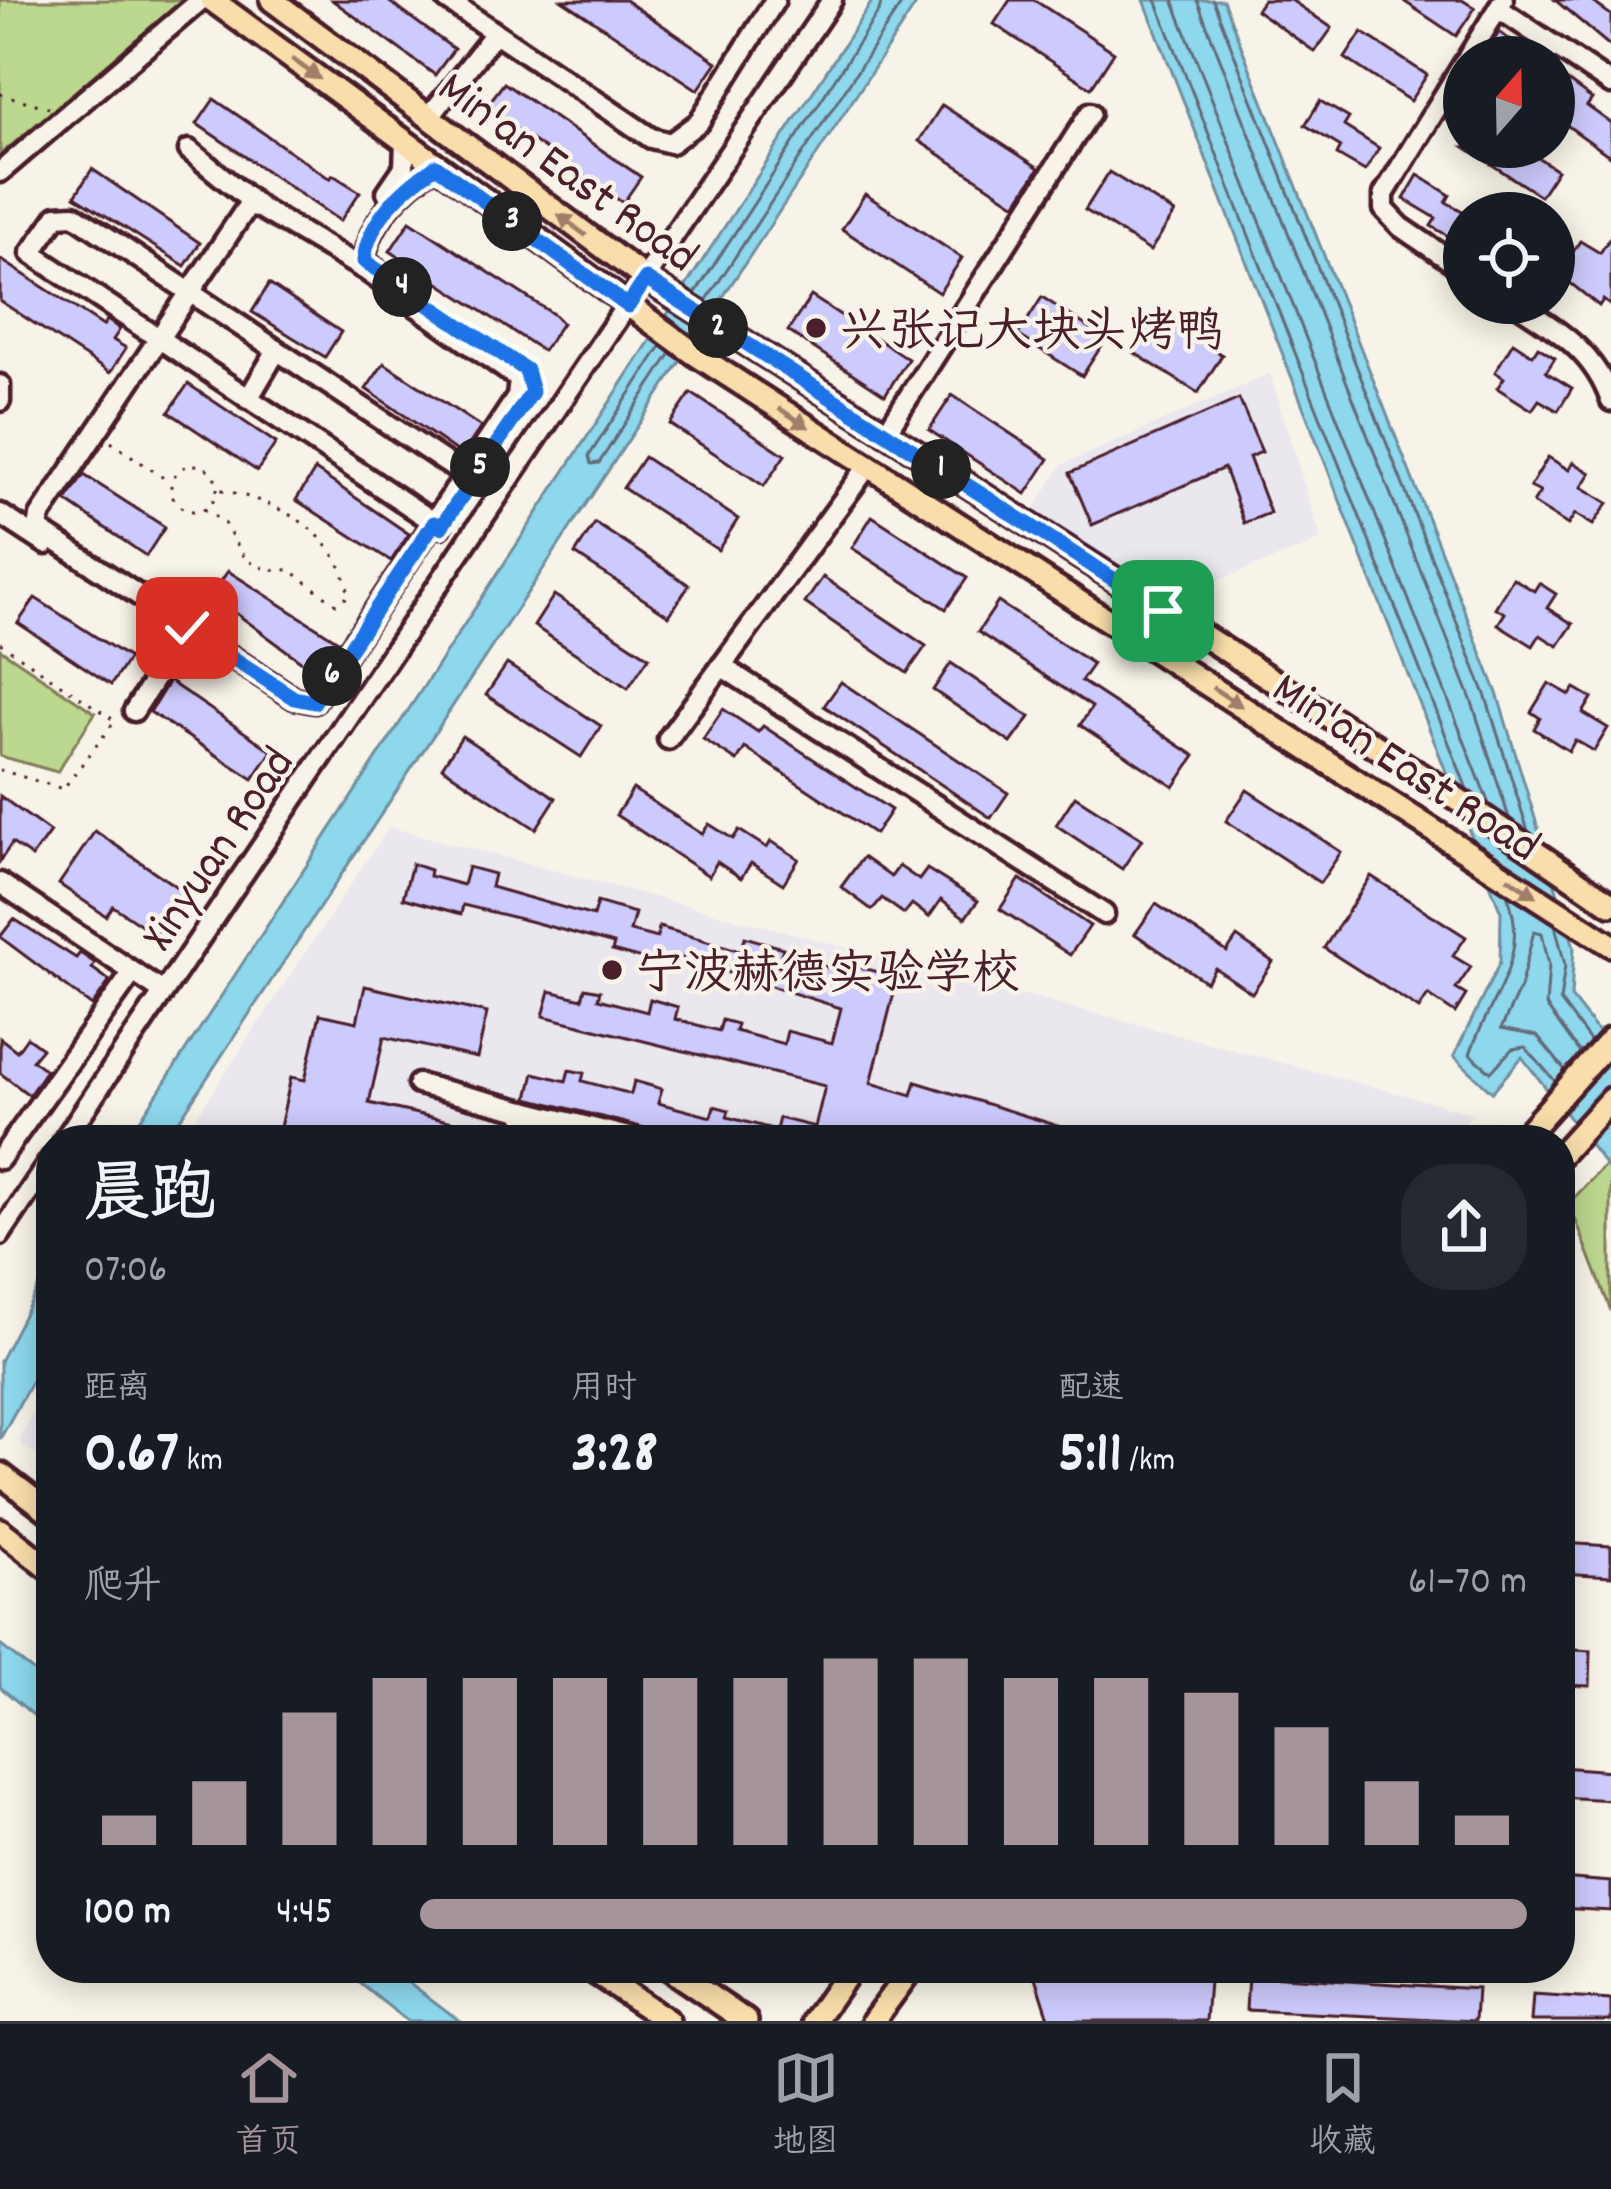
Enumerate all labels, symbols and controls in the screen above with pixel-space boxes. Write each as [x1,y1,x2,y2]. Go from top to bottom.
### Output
north arrow [1443,36,1575,168]
map controls [1443,36,1575,324]
one-way arrow [290,57,322,81]
street label: Min'an East Road [421,57,710,293]
pin: 3 [482,191,542,251]
button: locate [1443,192,1575,324]
text: 3 [505,197,519,244]
one-way arrow [557,213,588,237]
pin: 4 [372,257,432,317]
text: 4 [395,263,409,310]
pin: 2 [688,298,748,358]
place label: 兴张记大块头烤鸭 [840,301,1224,370]
text: 2 [711,304,725,351]
marker: 兴张记大块头烤鸭 [803,315,829,341]
one-way arrow [777,406,810,428]
pin: 5 [450,437,510,497]
pin: 1 [911,439,971,499]
text: 5 [472,443,488,490]
text: 1 [937,445,945,492]
pin [1112,560,1214,662]
pin [136,577,238,679]
icon: arrive [1130,578,1196,644]
icon: check [154,595,220,661]
pin: 6 [302,646,362,706]
text: 6 [324,652,340,699]
street label: Min'an East Road [1256,658,1552,883]
one-way arrow [1211,685,1244,707]
street label: Xinyuan Road [127,735,315,967]
one-way arrow [1505,875,1538,897]
place label: 宁波赫德实验学校 [636,943,1020,1012]
marker: 宁波赫德实验学校 [599,957,625,983]
text: 晨跑 [84,1153,216,1247]
button: share [1401,1164,1527,1290]
text: 07:06 [84,1245,167,1300]
text: 距离 [84,1367,150,1414]
text: 用时 [571,1367,637,1414]
text: 配速 [1058,1367,1124,1414]
text: 0.67 [84,1414,179,1500]
text: 3:28 [571,1414,658,1500]
text: 5:11 [1058,1414,1122,1500]
text: km [179,1439,223,1486]
text: /km [1122,1439,1175,1486]
text: 61–70 m [1408,1557,1527,1612]
text: 爬升 [84,1562,162,1617]
text: 100 m [84,1887,171,1942]
text: 4:45 [276,1887,333,1942]
tab: 首页 [236,2045,302,2168]
tab: 地图 [773,2045,839,2168]
tab: 收藏 [1310,2045,1376,2168]

